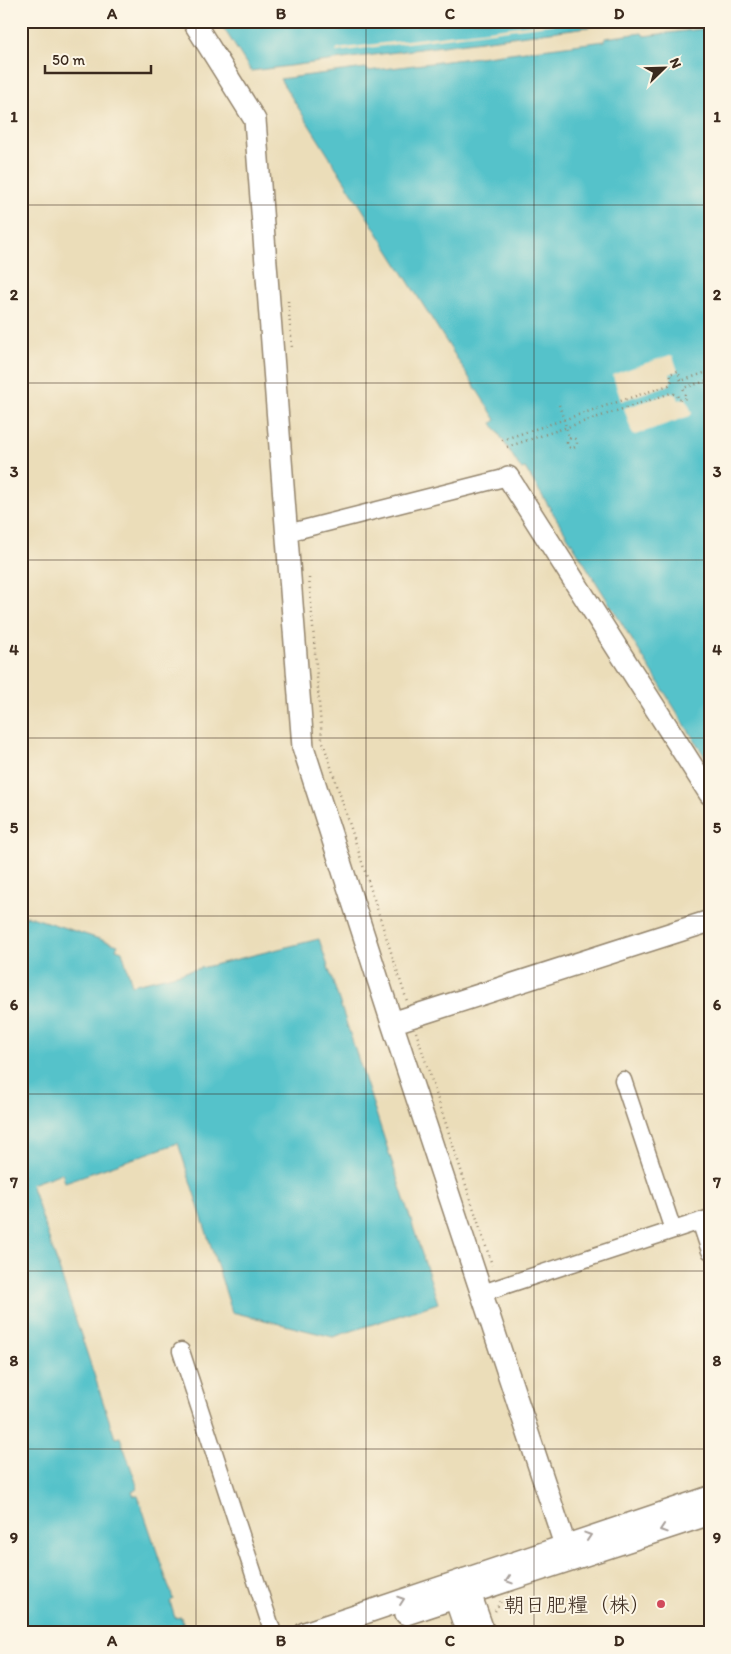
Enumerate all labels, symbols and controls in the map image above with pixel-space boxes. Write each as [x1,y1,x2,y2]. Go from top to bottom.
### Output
text: A [106,4,118,23]
text: B [276,4,287,23]
text: C [445,4,456,23]
text: D [614,4,625,23]
scale bar [45,42,151,74]
north arrow [638,42,688,92]
text: 50 m [52,51,85,69]
text: N [666,55,685,71]
text: 1 [10,107,18,126]
text: 1 [713,107,721,126]
text: 2 [10,285,19,304]
text: 2 [713,285,722,304]
text: 3 [10,462,19,481]
text: 3 [713,462,722,481]
text: 4 [9,640,19,659]
text: 4 [712,640,722,659]
text: 5 [10,818,19,837]
text: 5 [713,818,722,837]
text: 6 [10,995,19,1014]
text: 6 [713,995,722,1014]
text: 7 [9,1173,18,1192]
text: 7 [712,1173,721,1192]
text: 8 [10,1351,19,1370]
text: 8 [713,1351,722,1370]
one-way arrow [660,1524,668,1534]
text: 9 [10,1528,18,1547]
text: 9 [713,1528,721,1547]
one-way arrow [584,1532,592,1542]
one-way arrow [505,1574,514,1584]
place label: 朝日肥糧（株） [504,1592,651,1617]
one-way arrow [397,1596,405,1606]
marker: 朝日肥糧（株） [655,1598,667,1610]
text: A [106,1631,118,1650]
text: B [276,1631,287,1650]
text: C [445,1631,456,1650]
text: D [614,1631,625,1650]

